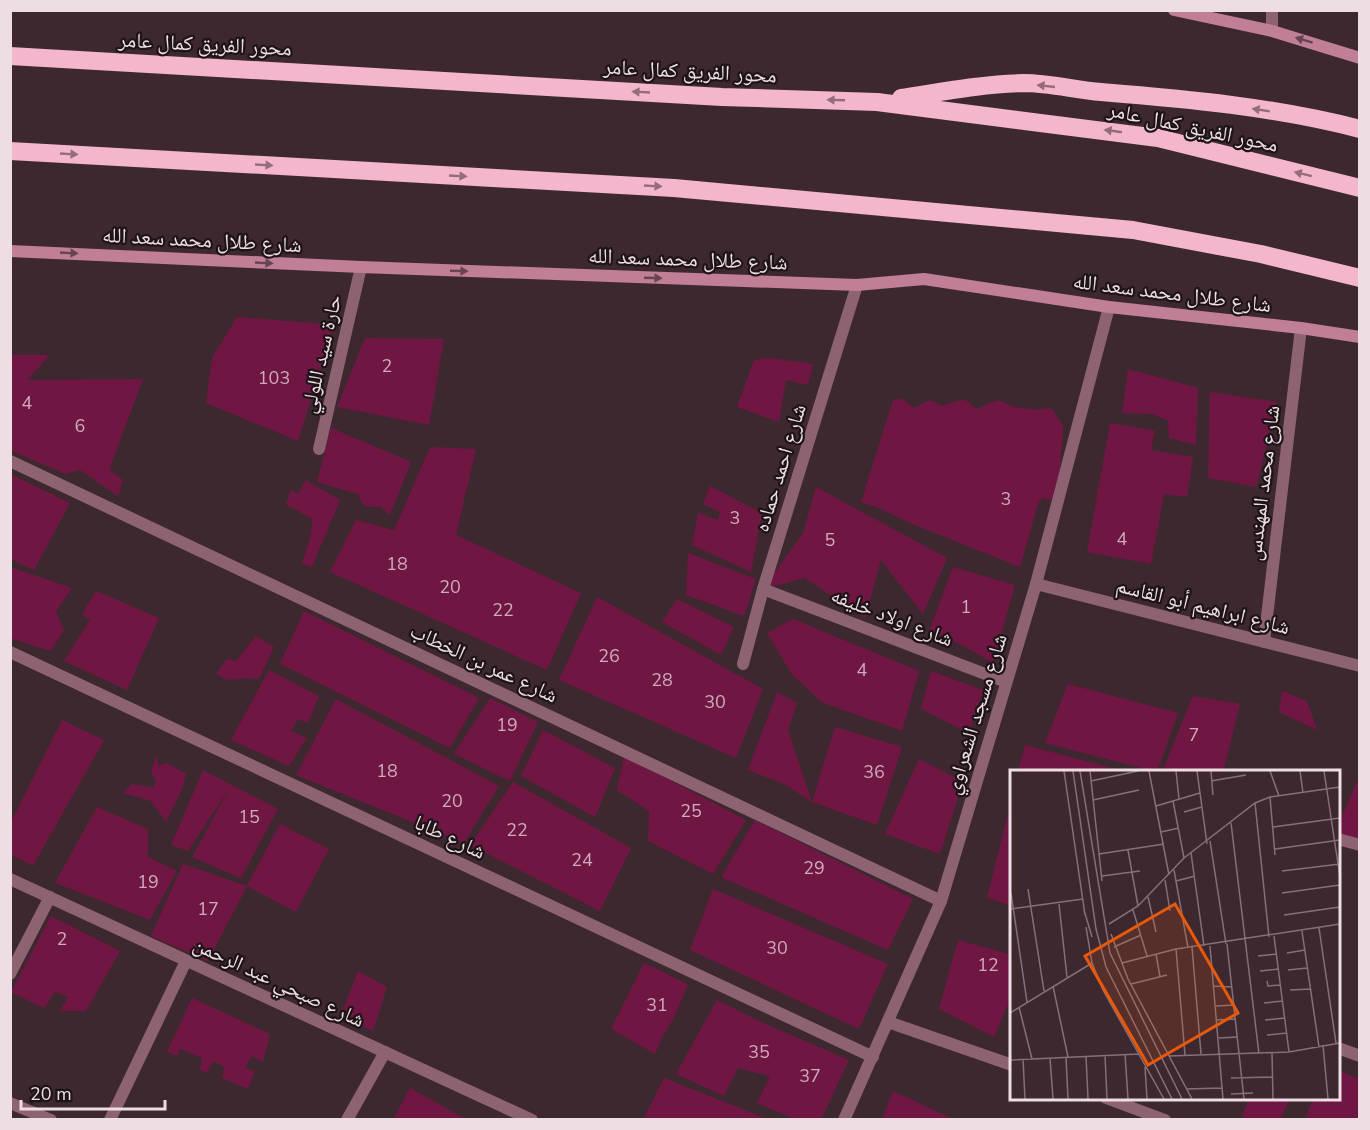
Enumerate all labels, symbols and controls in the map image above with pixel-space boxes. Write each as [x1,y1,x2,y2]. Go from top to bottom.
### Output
street label: محور الفريق كمال عامر [117,25,292,63]
one-way arrow [1295,35,1313,45]
street label: محور الفريق كمال عامر [602,52,777,90]
one-way arrow [1037,81,1056,90]
one-way arrow [631,87,650,97]
street label: محور الفريق كمال عامر [1104,95,1281,159]
one-way arrow [826,96,845,105]
one-way arrow [1251,105,1270,114]
one-way arrow [1103,127,1122,136]
one-way arrow [59,150,78,159]
one-way arrow [254,161,273,170]
one-way arrow [1294,169,1312,178]
one-way arrow [449,171,468,180]
one-way arrow [644,182,663,191]
street label: شارع طلال محمد سعد الله [102,221,302,259]
street label: شارع طلال محمد سعد الله [588,242,788,276]
one-way arrow [59,249,78,258]
one-way arrow [254,258,273,267]
one-way arrow [449,266,468,276]
street label: شارع طلال محمد سعد الله [1071,267,1273,319]
one-way arrow [644,273,663,282]
street label: حارة سيد اللولي [294,292,351,417]
house number: 2 [382,354,392,378]
house number: 103 [258,366,290,390]
house number: 4 [22,391,33,415]
street label: شارع احمد حماده [747,401,813,535]
street label: شارع محمد المهندس [1240,404,1286,562]
house number: 6 [75,414,85,438]
house number: 3 [1001,487,1011,511]
house number: 3 [730,506,740,530]
house number: 4 [1117,527,1128,551]
house number: 5 [825,528,835,552]
house number: 18 [386,552,408,576]
street label: شارع ابراهيم أبو القاسم [1113,571,1293,641]
house number: 20 [439,575,461,599]
street label: شارع اولاد خليفه [827,581,957,653]
house number: 1 [961,595,971,619]
house number: 22 [492,598,514,622]
street label: شارع عمر بن الخطاب [406,616,562,710]
street label: شارع مسجد الشعراوي [938,630,1016,798]
house number: 26 [598,644,620,668]
house number: 4 [857,658,868,682]
house number: 28 [651,668,673,692]
house number: 30 [704,690,726,714]
house number: 19 [496,713,518,737]
house number: 7 [1189,723,1199,747]
house number: 18 [376,759,398,783]
house number: 36 [863,760,885,784]
inset map [1010,770,1340,1100]
house number: 20 [441,789,463,813]
house number: 25 [680,799,702,823]
house number: 15 [238,805,260,829]
street label: شارع طابا [410,808,490,866]
house number: 22 [506,818,528,842]
house number: 24 [571,848,593,872]
house number: 29 [803,856,825,880]
house number: 19 [137,870,159,894]
house number: 17 [197,897,219,921]
house number: 2 [57,927,67,951]
street label: شارع صبحي عبد الرحمن [188,930,369,1036]
house number: 30 [766,936,788,960]
house number: 12 [977,953,999,977]
house number: 31 [646,993,668,1017]
house number: 35 [748,1040,770,1064]
house number: 37 [799,1064,821,1088]
scale bar [21,1073,165,1111]
text: 20 m [30,1082,72,1106]

